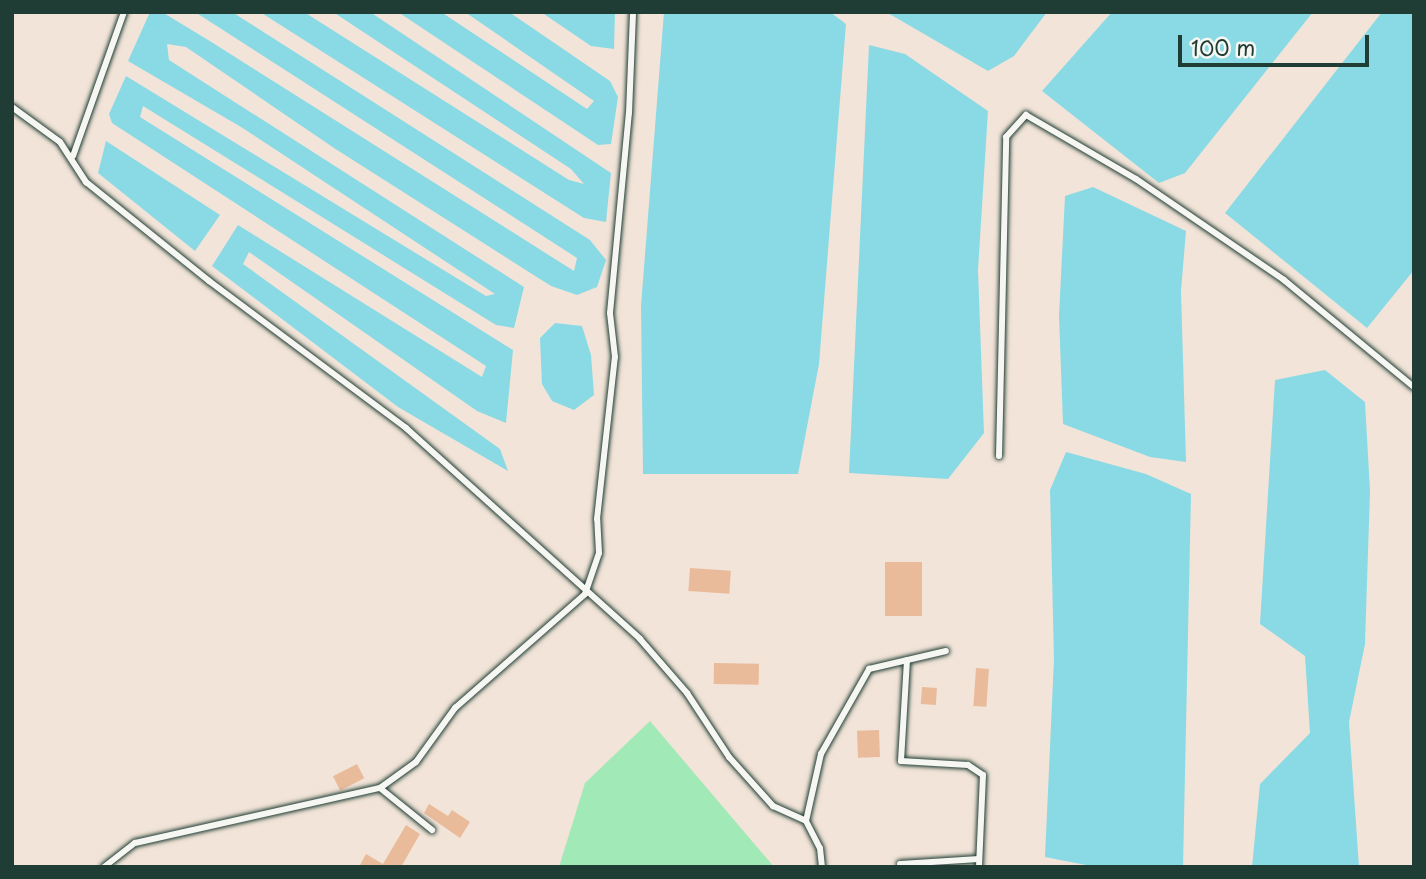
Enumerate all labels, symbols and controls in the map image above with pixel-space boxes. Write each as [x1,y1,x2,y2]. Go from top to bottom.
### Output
scale bar [1181,21,1372,65]
text: 100 m [1191,31,1255,63]

